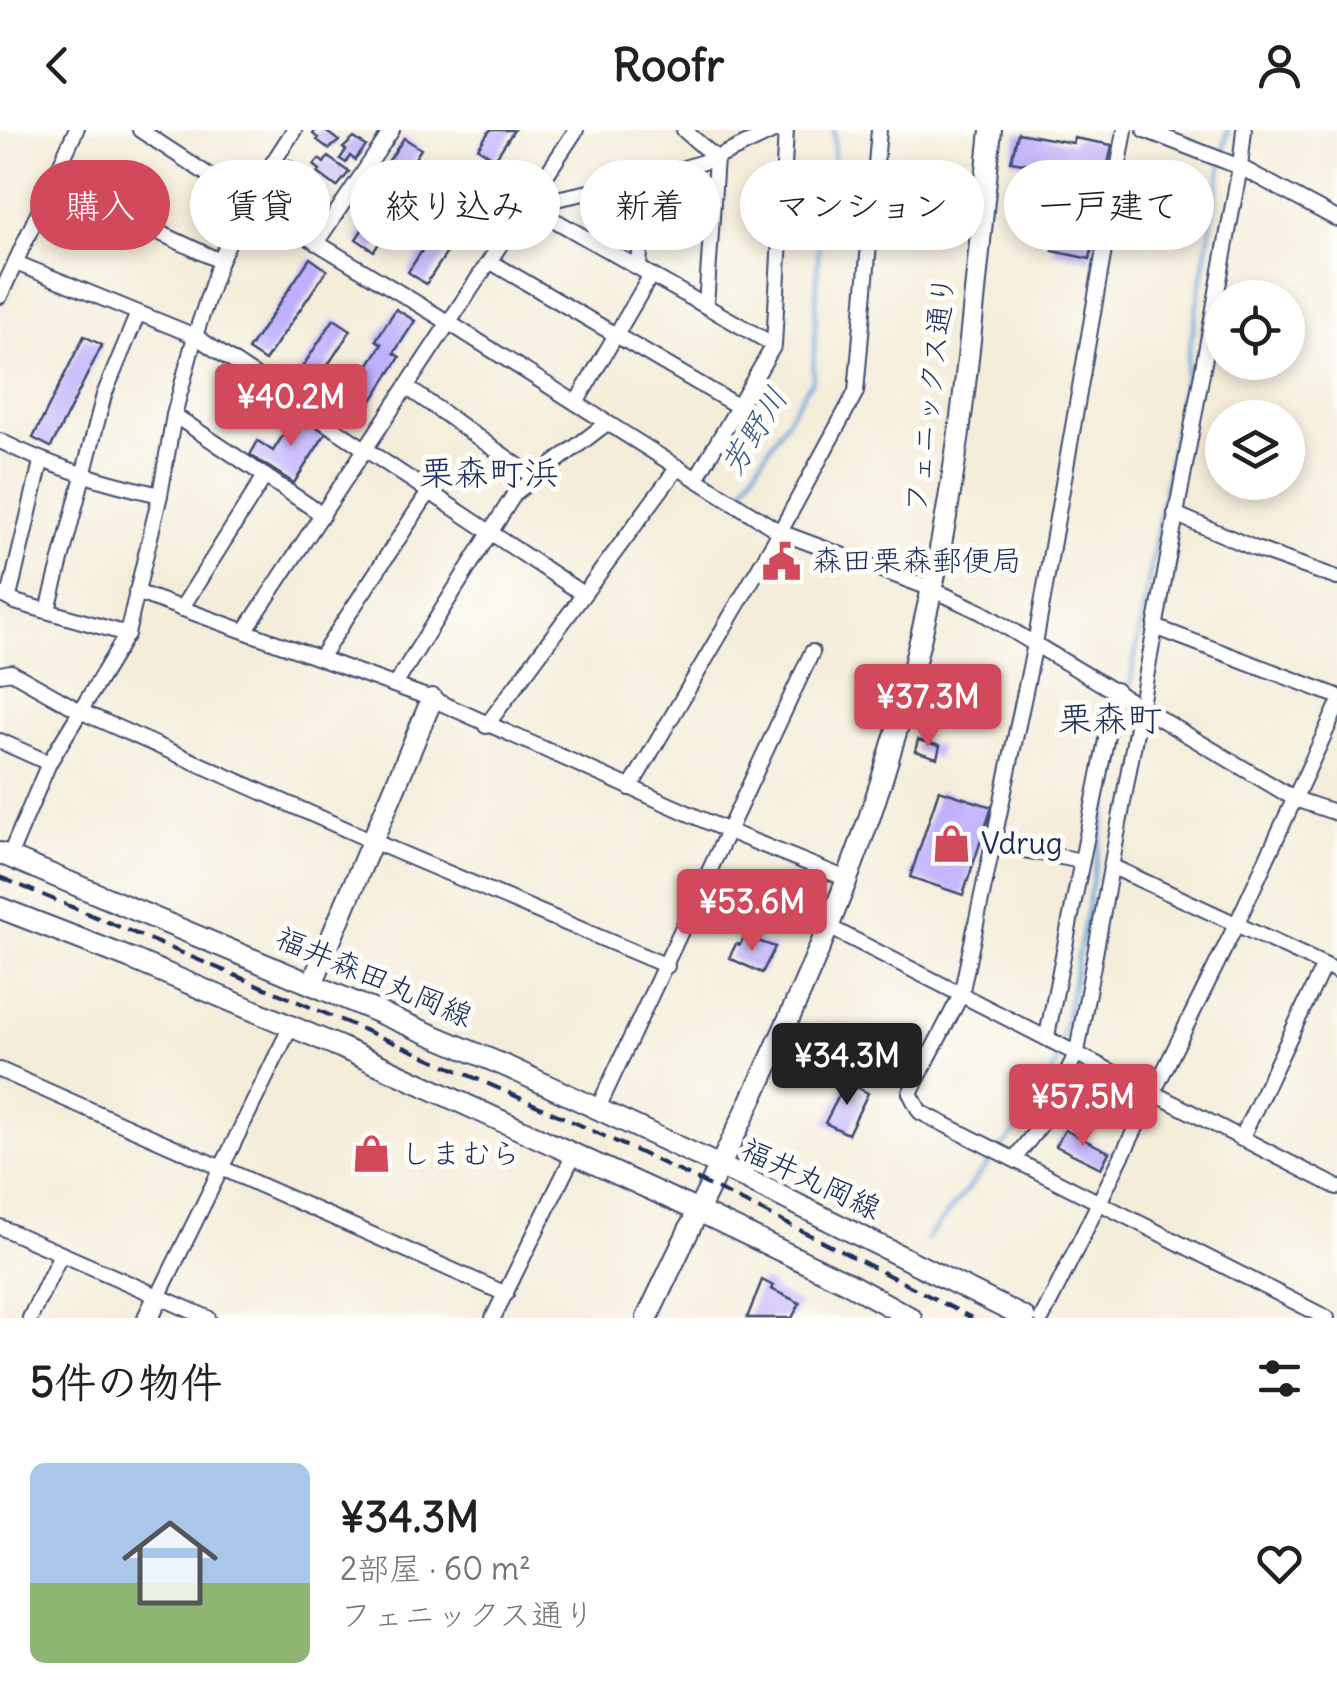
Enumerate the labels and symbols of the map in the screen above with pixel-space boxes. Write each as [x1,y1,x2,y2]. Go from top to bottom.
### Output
street label: フェニックス通り [896,273,962,515]
pin: ¥40.2M [210,364,372,449]
water label: 芳野川 [711,379,796,482]
district label: 栗森町浜 [419,450,559,494]
public building icon: 森田栗森郵便局 [761,540,803,582]
place label: 森田栗森郵便局 [812,541,1022,579]
pin: ¥37.3M [847,664,1009,749]
district label: 栗森町 [1057,696,1163,740]
shop icon: Vdrug [930,823,972,865]
place label: Vdrug [981,824,1063,862]
pin: ¥53.6M [671,869,833,954]
street label: 福井森田丸岡線 [270,918,478,1035]
pin: ¥34.3M [766,1023,928,1108]
pin: ¥57.5M [1002,1064,1164,1149]
street label: 福井丸岡線 [735,1129,887,1227]
shop icon: しまむら [350,1133,392,1175]
place label: しまむら [401,1134,521,1172]

